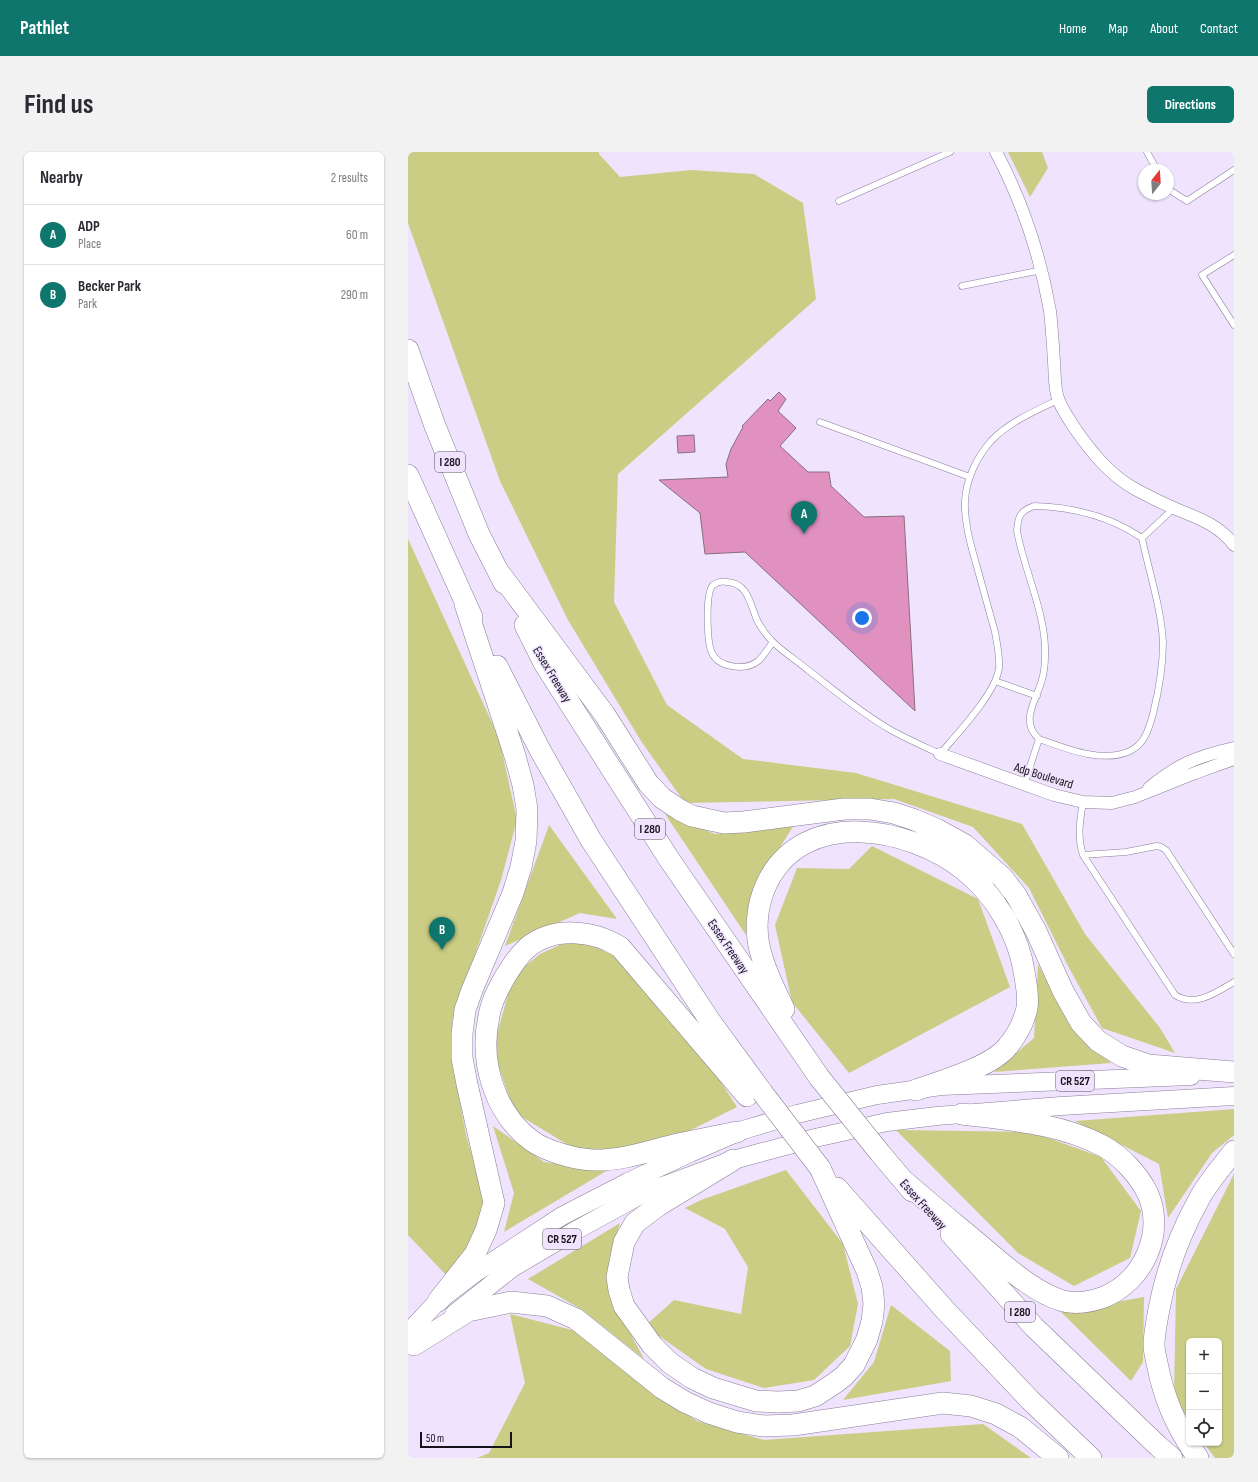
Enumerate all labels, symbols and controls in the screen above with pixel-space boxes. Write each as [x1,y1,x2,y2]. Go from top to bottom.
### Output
text: Pathlet [20,17,69,40]
text: Home [1059,20,1087,37]
text: Map [1109,20,1128,37]
text: About [1150,20,1178,37]
text: Contact [1200,20,1238,37]
button: Directions [1147,86,1234,123]
text: Find us [24,88,93,121]
north arrow [1138,164,1174,200]
text: Nearby [40,168,83,188]
text: 2 results [331,170,368,186]
text: ADP [78,217,100,236]
text: A [50,227,56,243]
text: 60 m [346,227,368,243]
text: Place [78,236,101,252]
text: Becker Park [78,277,141,296]
text: B [50,287,56,303]
text: 290 m [341,287,368,303]
text: Park [78,296,97,312]
road number: I 280 [435,452,465,472]
pin: A [791,501,817,534]
your location [852,608,872,628]
street label: Essex Freeway [529,644,575,705]
street label: Adp Boulevard [1011,759,1075,793]
road number: I 280 [635,819,665,839]
street label: Essex Freeway [704,916,752,977]
pin: B [429,917,455,950]
road number: CR 527 [1056,1071,1094,1091]
street label: Essex Freeway [896,1176,950,1233]
road number: CR 527 [543,1229,581,1249]
road number: I 280 [1005,1302,1035,1322]
map controls [1186,1338,1222,1446]
button: + [1186,1338,1222,1374]
button: − [1186,1374,1222,1410]
button: locate [1186,1410,1222,1446]
scale bar [420,1430,512,1449]
text: 50 m [426,1432,444,1445]

